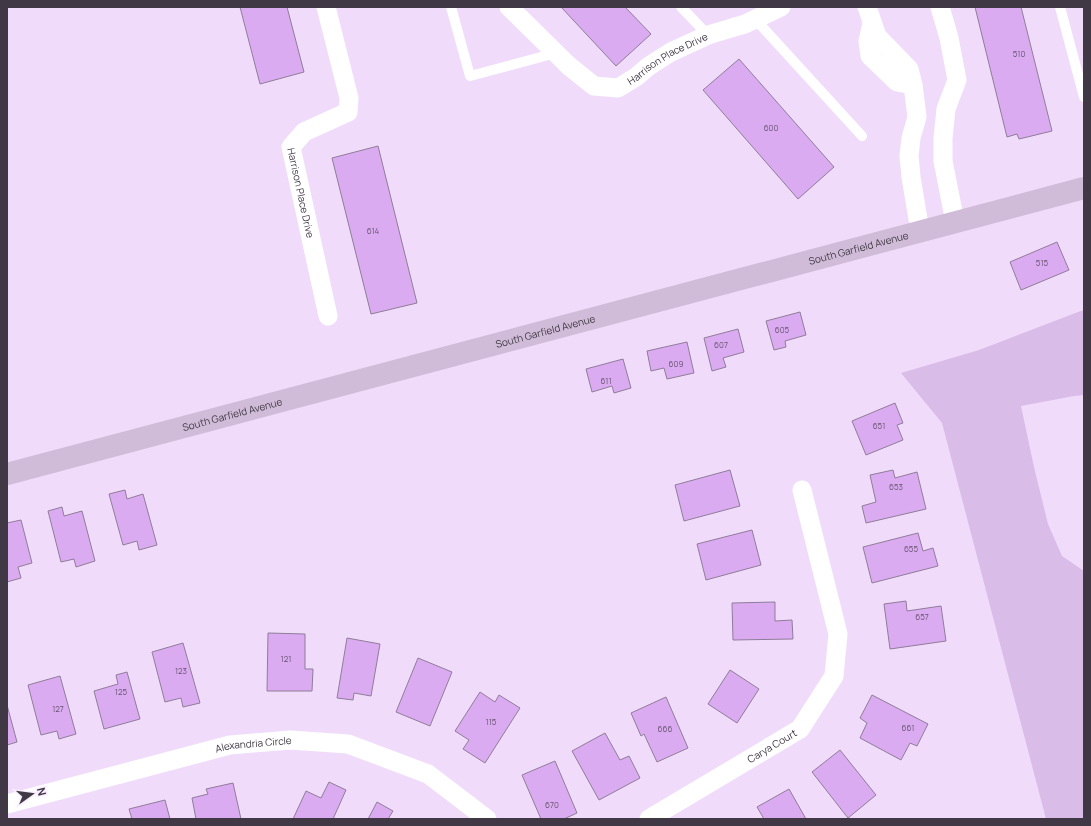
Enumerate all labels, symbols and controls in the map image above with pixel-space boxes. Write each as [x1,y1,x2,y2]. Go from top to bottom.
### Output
street label: Harrison Place Drive [624,29,710,88]
house number: 510 [1013,48,1025,59]
house number: 600 [764,122,778,133]
street label: Harrison Place Drive [284,147,318,239]
house number: 614 [367,225,380,236]
street label: South Garfield Avenue [807,228,910,268]
house number: 515 [1036,257,1049,268]
street label: South Garfield Avenue [494,311,597,351]
house number: 605 [775,324,790,335]
house number: 607 [714,339,728,350]
house number: 609 [669,358,683,369]
house number: 611 [600,375,612,386]
street label: South Garfield Avenue [181,394,284,434]
house number: 651 [873,420,885,431]
house number: 653 [889,481,903,492]
house number: 655 [904,543,918,554]
house number: 657 [915,611,929,622]
house number: 121 [281,653,291,664]
house number: 123 [175,665,187,676]
house number: 125 [115,686,128,697]
house number: 127 [52,703,64,714]
house number: 115 [486,716,497,727]
house number: 661 [902,722,914,733]
house number: 666 [658,723,672,734]
street label: Carya Court [744,726,799,766]
street label: Alexandria Circle [214,733,292,756]
north arrow [12,774,52,814]
text: N [34,786,50,797]
house number: 670 [545,799,559,810]

